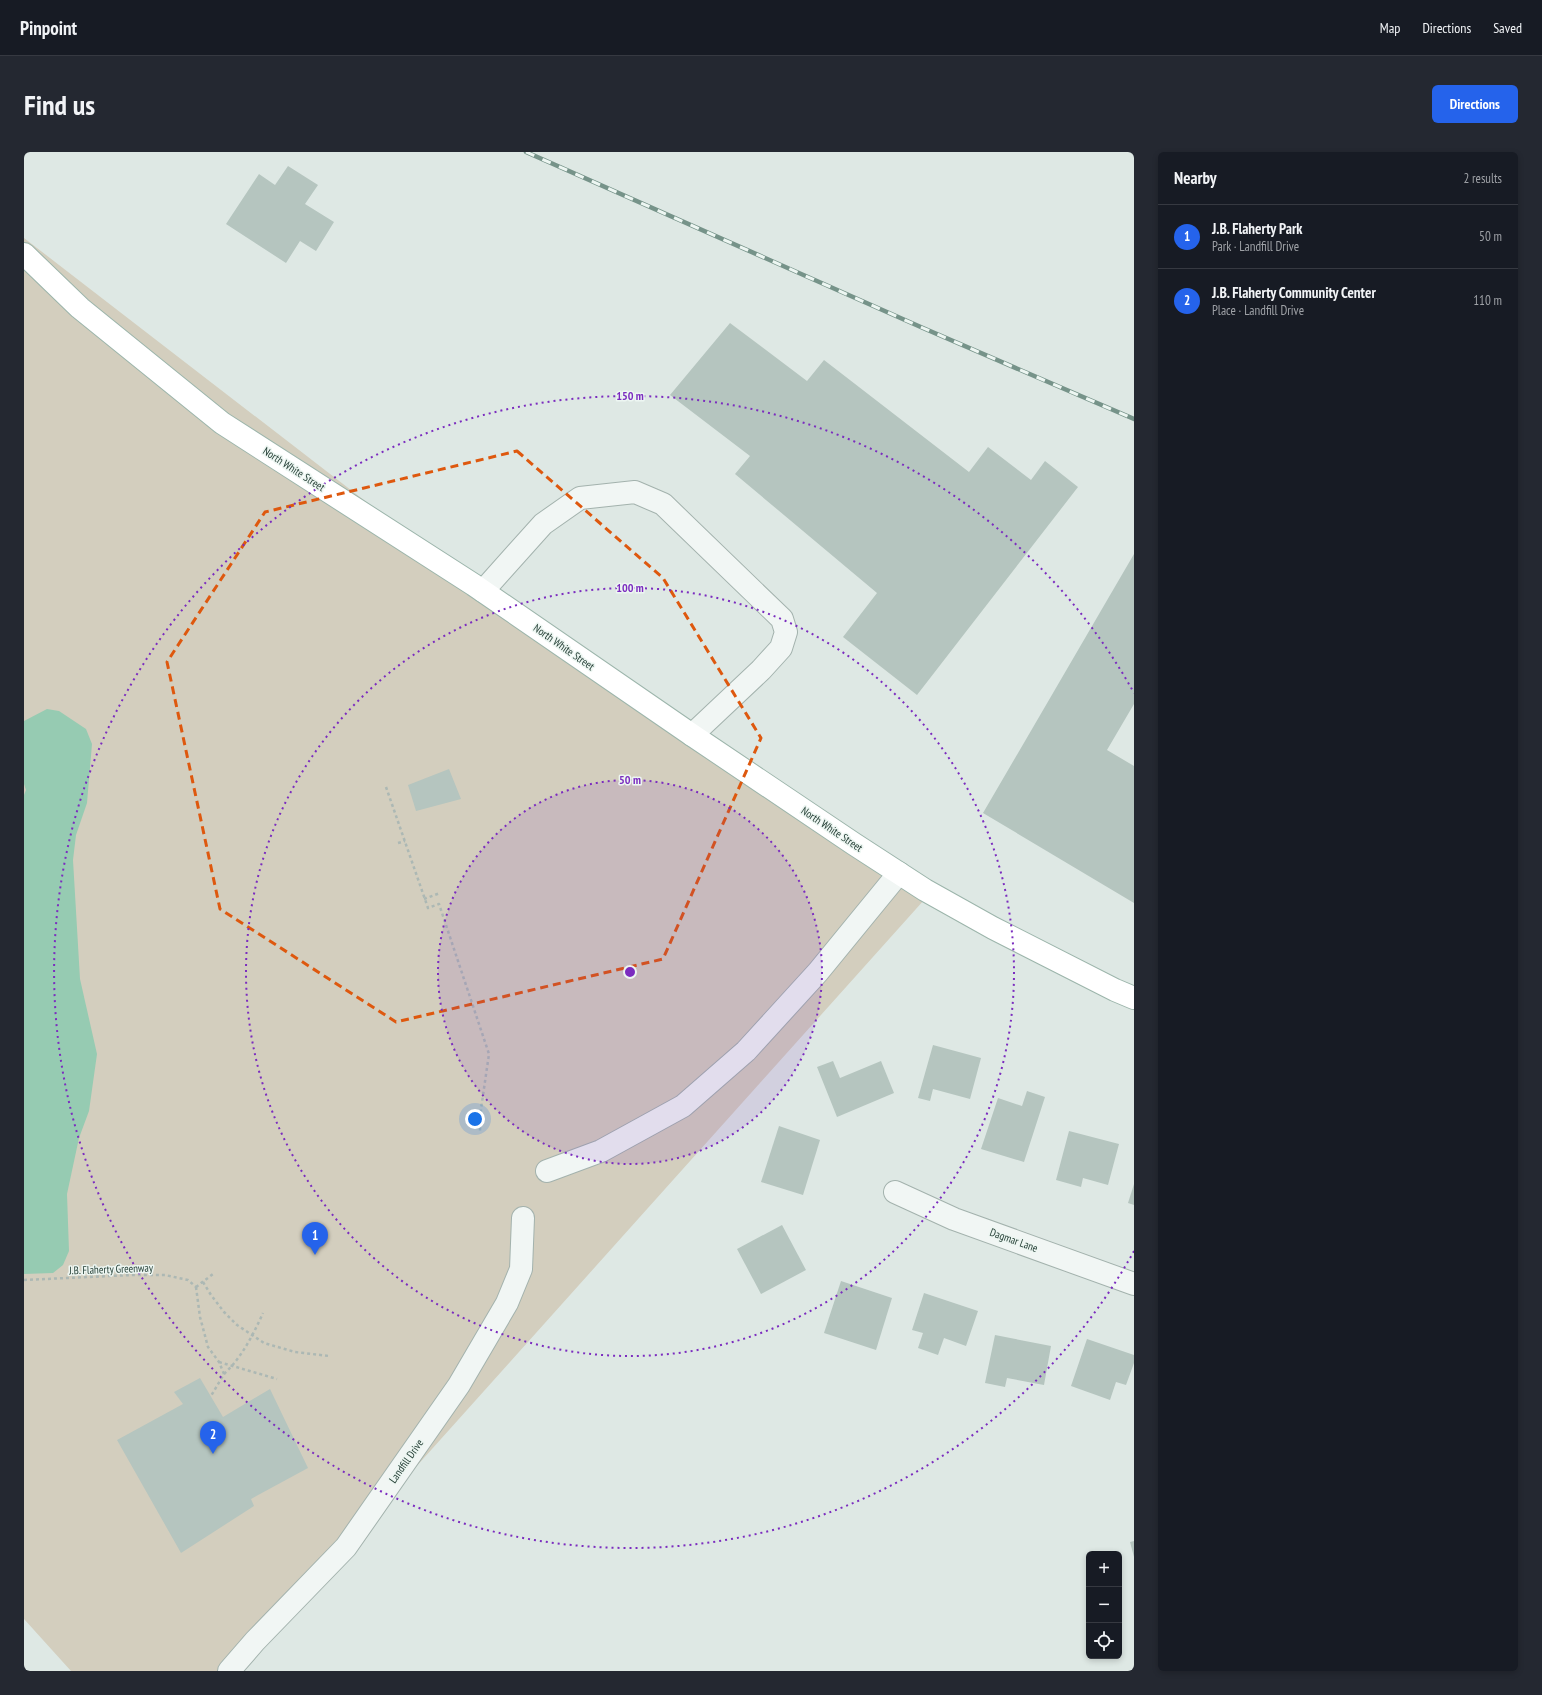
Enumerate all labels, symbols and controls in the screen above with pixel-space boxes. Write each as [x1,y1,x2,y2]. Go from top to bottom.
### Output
text: Pinpoint [20,16,77,40]
text: Map [1380,19,1400,37]
text: Directions [1422,19,1471,37]
text: Saved [1493,19,1522,37]
button: Directions [1432,85,1518,123]
text: Find us [24,86,95,123]
text: Nearby [1174,167,1217,189]
text: 2 results [1463,170,1502,187]
text: J.B. Flaherty Park [1212,219,1303,238]
text: 1 [1184,228,1190,245]
text: 50 m [1479,228,1502,245]
text: Park · Landfill Drive [1212,238,1299,255]
text: J.B. Flaherty Community Center [1212,283,1376,302]
text: 2 [1184,292,1190,309]
text: 110 m [1473,292,1502,309]
text: Place · Landfill Drive [1212,302,1304,319]
text: 150 m [616,388,644,403]
street label: North White Street [260,444,328,494]
text: 100 m [616,580,644,595]
street label: North White Street [531,621,597,673]
text: 50 m [619,772,641,787]
street label: North White Street [799,803,865,855]
centre of rings [623,965,637,979]
your location [465,1109,485,1129]
pin: 1 [302,1222,328,1255]
street label: Dagmar Lane [988,1225,1040,1255]
street label: J.B. Flaherty Greenway [68,1261,154,1277]
pin: 2 [200,1421,226,1454]
street label: Landfill Drive [386,1436,427,1486]
map controls [1086,1551,1122,1659]
button: + [1086,1551,1122,1587]
button: − [1086,1587,1122,1623]
button: locate [1086,1623,1122,1659]

